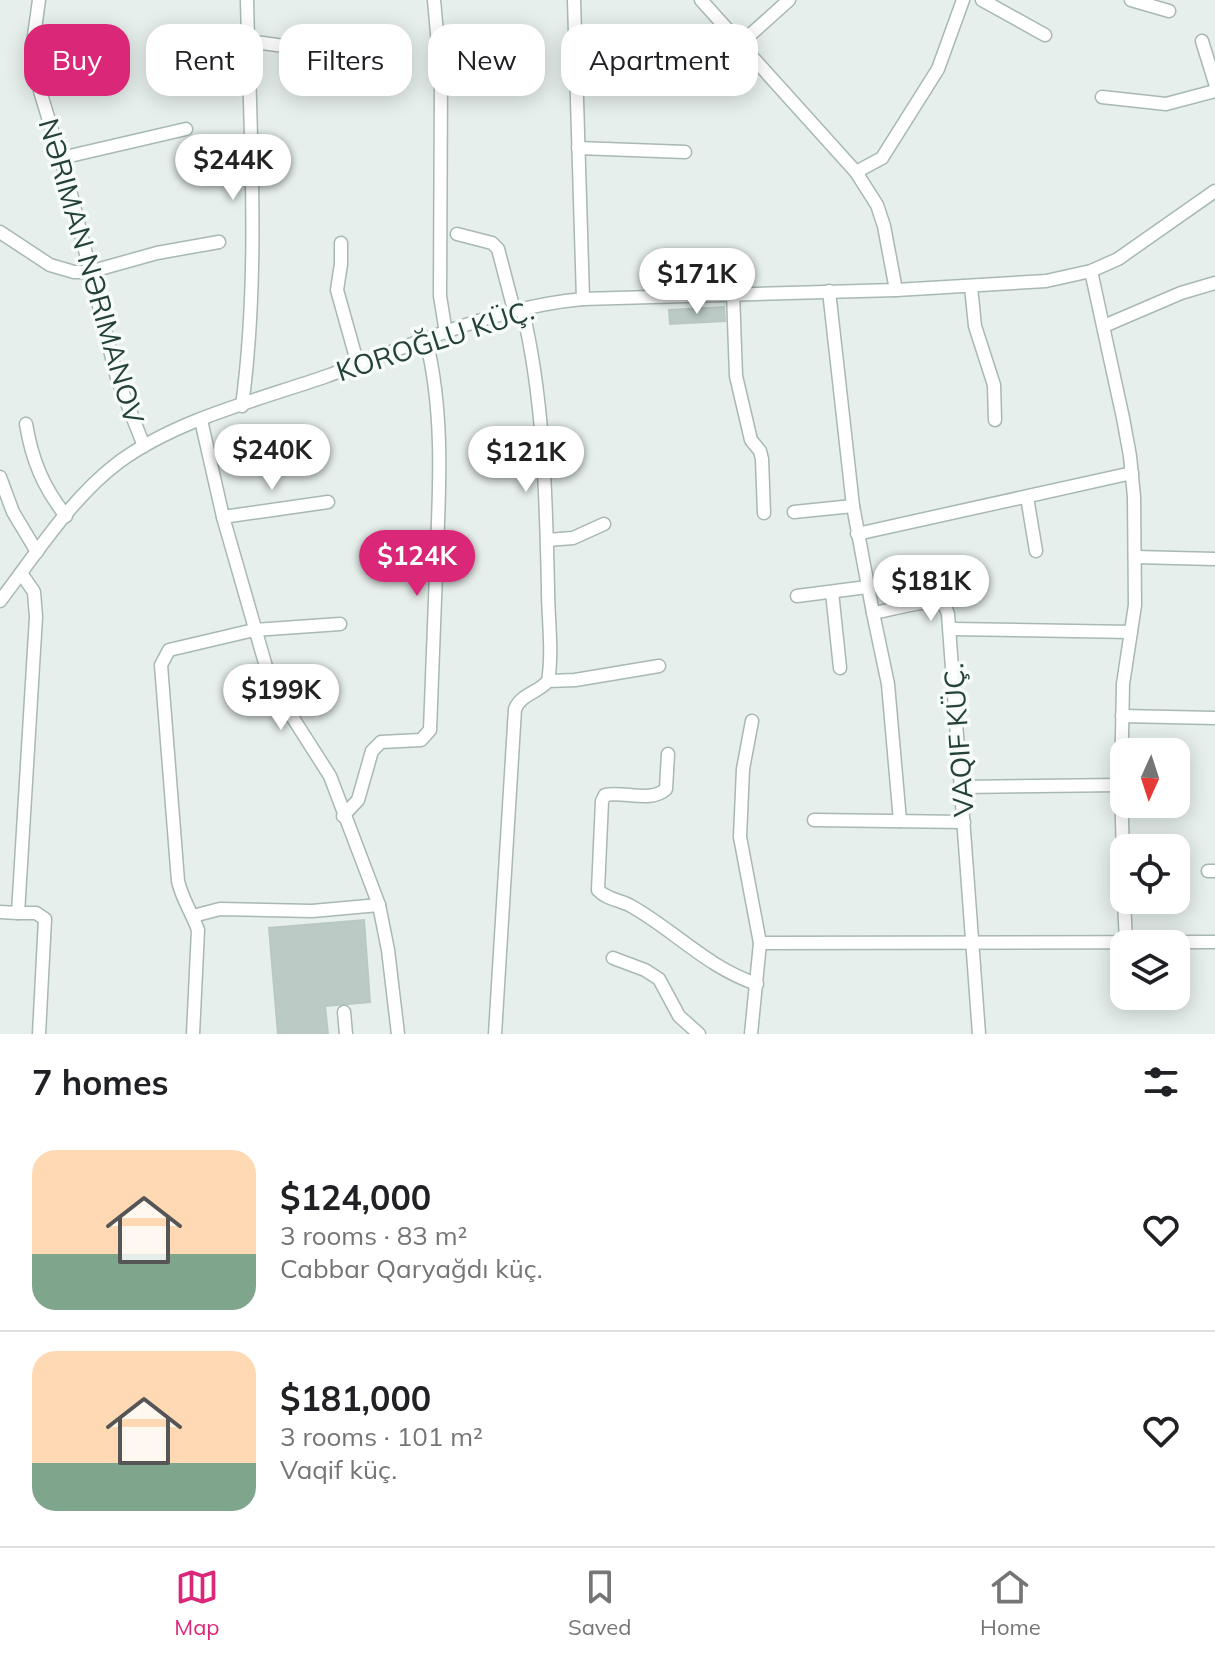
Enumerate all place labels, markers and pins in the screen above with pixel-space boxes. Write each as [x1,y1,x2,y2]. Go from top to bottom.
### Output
pin: $244K [177,134,289,202]
pin: $171K [641,248,753,316]
pin: $240K [216,424,328,492]
pin: $121K [470,426,582,494]
pin: $124K [361,530,473,598]
pin: $181K [875,555,987,623]
pin: $199K [225,664,337,732]

